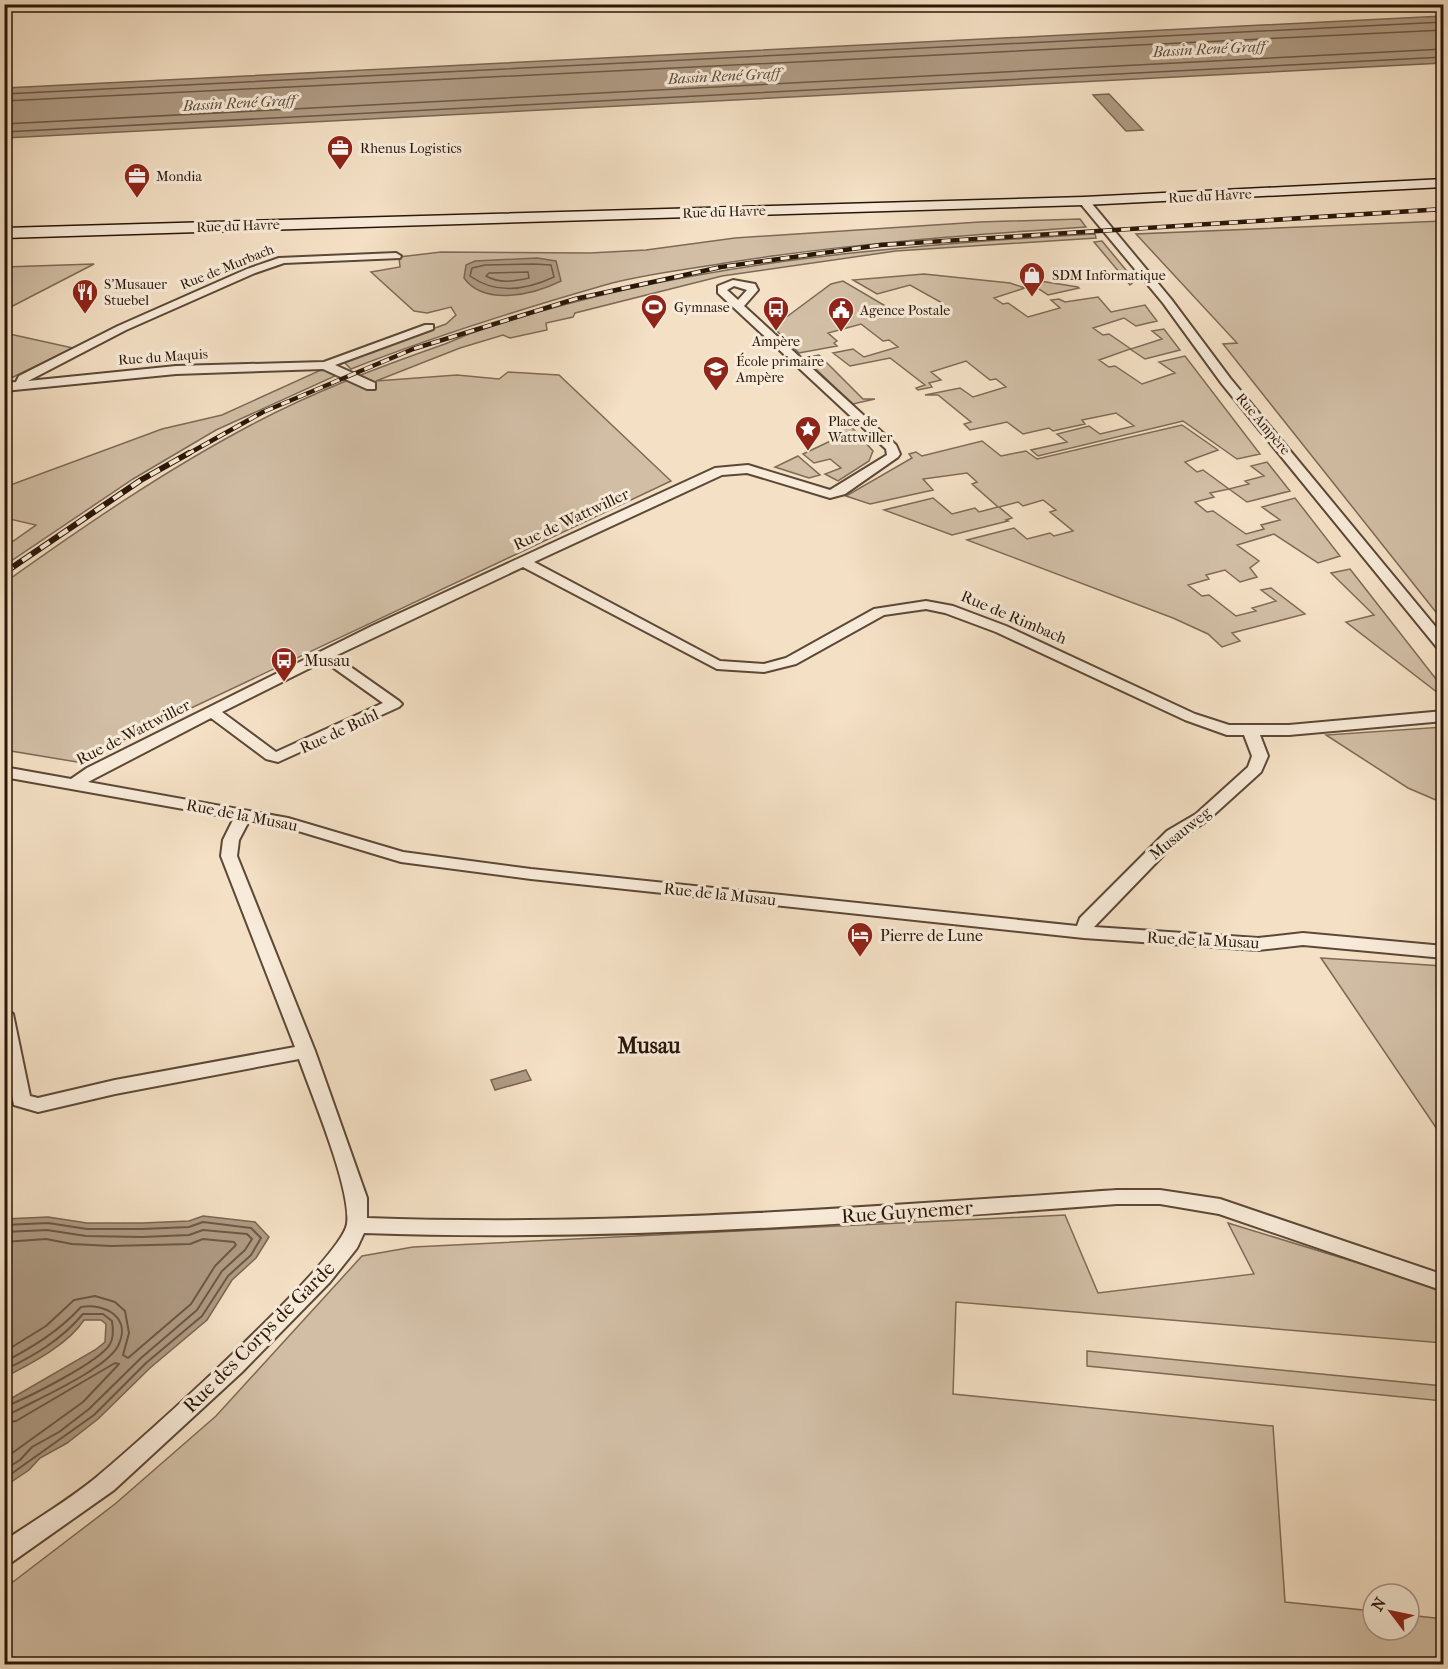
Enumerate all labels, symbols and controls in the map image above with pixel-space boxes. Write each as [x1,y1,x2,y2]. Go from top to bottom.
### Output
water label: Bassin René Graff [1151,37,1270,61]
water label: Bassin René Graff [666,64,785,88]
water label: Bassin René Graff [181,91,300,115]
office icon: Rhenus Logistics [325,133,355,171]
place label: Rhenus Logistics [360,140,462,157]
office icon: Mondia [122,161,152,199]
place label: Mondia [156,168,202,185]
street label: Rue du Havre [1168,185,1252,207]
street label: Rue du Havre [682,202,766,222]
street label: Rue du Havre [196,216,280,236]
street label: Rue de Murbach [178,240,276,294]
shop icon: SDM Informatique [1017,260,1047,298]
place label: SDM Informatique [1052,267,1166,284]
place label: S'Musauer Stuebel [104,276,167,309]
restaurant icon: S'Musauer Stuebel [70,277,100,315]
sports icon: Gymnase [639,292,669,330]
bus stop icon: Ampère [761,294,791,332]
public building icon: Agence Postale [826,295,856,333]
place label: Gymnase [674,299,730,316]
place label: Agence Postale [859,302,950,319]
place label: Ampère [751,333,800,350]
street label: Rue du Maquis [118,345,208,369]
place label: École primaire Ampère [735,352,824,386]
school or university icon: École primaire Ampère [701,354,731,392]
street label: Rue Ampère [1232,390,1294,459]
place label: Place de Wattwiller [827,413,892,446]
place icon: Place de Wattwiller [793,414,823,452]
street label: Rue de Wattwiller [510,484,632,554]
street label: Rue de Rimbach [958,586,1070,648]
bus stop icon: Musau [269,645,299,683]
place label: Musau [304,651,350,670]
street label: Rue de Wattwiller [73,695,193,769]
street label: Rue de Buhl [297,704,382,757]
street label: Rue de la Musau [185,795,299,835]
street label: Musauweg [1145,802,1215,864]
street label: Rue de la Musau [663,879,777,909]
hotel icon: Pierre de Lune [845,920,875,958]
place label: Pierre de Lune [880,926,983,945]
street label: Rue de la Musau [1146,928,1260,952]
district label: Musau [616,1033,681,1059]
street label: Rue Guynemer [840,1196,974,1228]
street label: Rue des Corps de Garde [179,1256,340,1417]
north arrow [1361,1582,1421,1642]
text: N [1367,1593,1390,1614]

